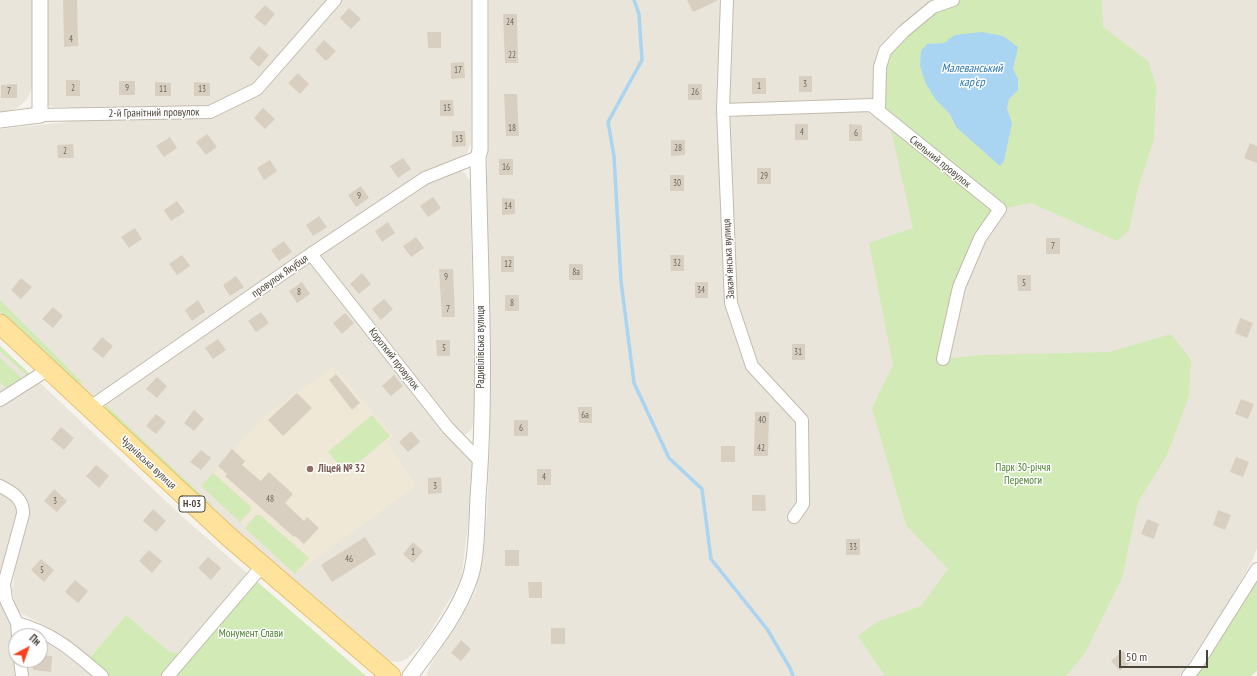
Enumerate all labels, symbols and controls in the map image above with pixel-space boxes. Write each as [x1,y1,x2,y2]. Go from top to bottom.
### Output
house number: 24 [506,17,514,27]
house number: 4 [69,34,73,44]
house number: 22 [508,50,516,60]
water label: Малеванський кар'єр [941,62,1003,90]
house number: 17 [454,65,462,75]
house number: 3 [803,79,807,89]
house number: 1 [757,81,761,91]
house number: 2 [71,83,75,93]
house number: 9 [125,83,129,93]
house number: 11 [159,84,167,94]
house number: 13 [198,84,206,94]
house number: 7 [7,86,11,96]
house number: 26 [691,87,699,97]
house number: 15 [443,103,451,113]
street label: 2-й Гранітний провулок [108,106,200,120]
house number: 18 [508,123,516,133]
house number: 4 [800,127,804,137]
house number: 6 [854,128,858,138]
street label: Скельний провулок [907,133,973,191]
house number: 13 [455,134,463,144]
house number: 28 [674,143,682,153]
house number: 2 [63,146,67,156]
house number: 16 [502,162,510,172]
house number: 29 [760,171,768,181]
house number: 30 [673,178,681,188]
house number: 9 [357,191,361,201]
house number: 14 [504,201,512,211]
street label: Закамʼянська вулиця [720,219,738,299]
house number: 7 [1051,241,1055,251]
street label: провулок Якубця [249,252,311,300]
house number: 32 [673,258,681,268]
house number: 12 [504,259,512,269]
house number: 8а [572,267,580,277]
house number: 9 [444,272,448,282]
house number: 5 [1022,278,1026,288]
house number: 34 [697,285,705,295]
house number: 8 [297,287,301,297]
house number: 8 [510,298,514,308]
house number: 7 [446,304,450,314]
street label: Радивілівська вулиця [474,306,488,388]
street label: Короткий провулок [366,325,422,393]
house number: 5 [442,343,446,353]
house number: 31 [794,347,802,357]
house number: 6а [581,410,589,420]
house number: 40 [758,415,766,425]
house number: 6 [519,423,523,433]
street label: Чуднівська вулиця [117,434,179,492]
house number: 42 [757,443,765,453]
park label: Парк 30-річчя Перемоги [996,461,1050,487]
place label: Ліцей № 32 [318,462,365,476]
marker: Ліцей № 32 [305,464,315,474]
house number: 4 [542,472,546,482]
house number: 3 [433,481,437,491]
house number: 48 [266,494,274,504]
house number: 3 [53,496,57,506]
road number: Н-03 [179,496,205,512]
house number: 33 [849,542,857,552]
house number: 1 [411,547,415,557]
house number: 46 [345,554,353,564]
house number: 5 [40,565,44,575]
park label: Монумент Слави [219,627,283,641]
north arrow [8,628,48,668]
text: Пн [27,631,44,648]
scale bar [1121,642,1210,668]
text: 50 m [1126,649,1147,664]

